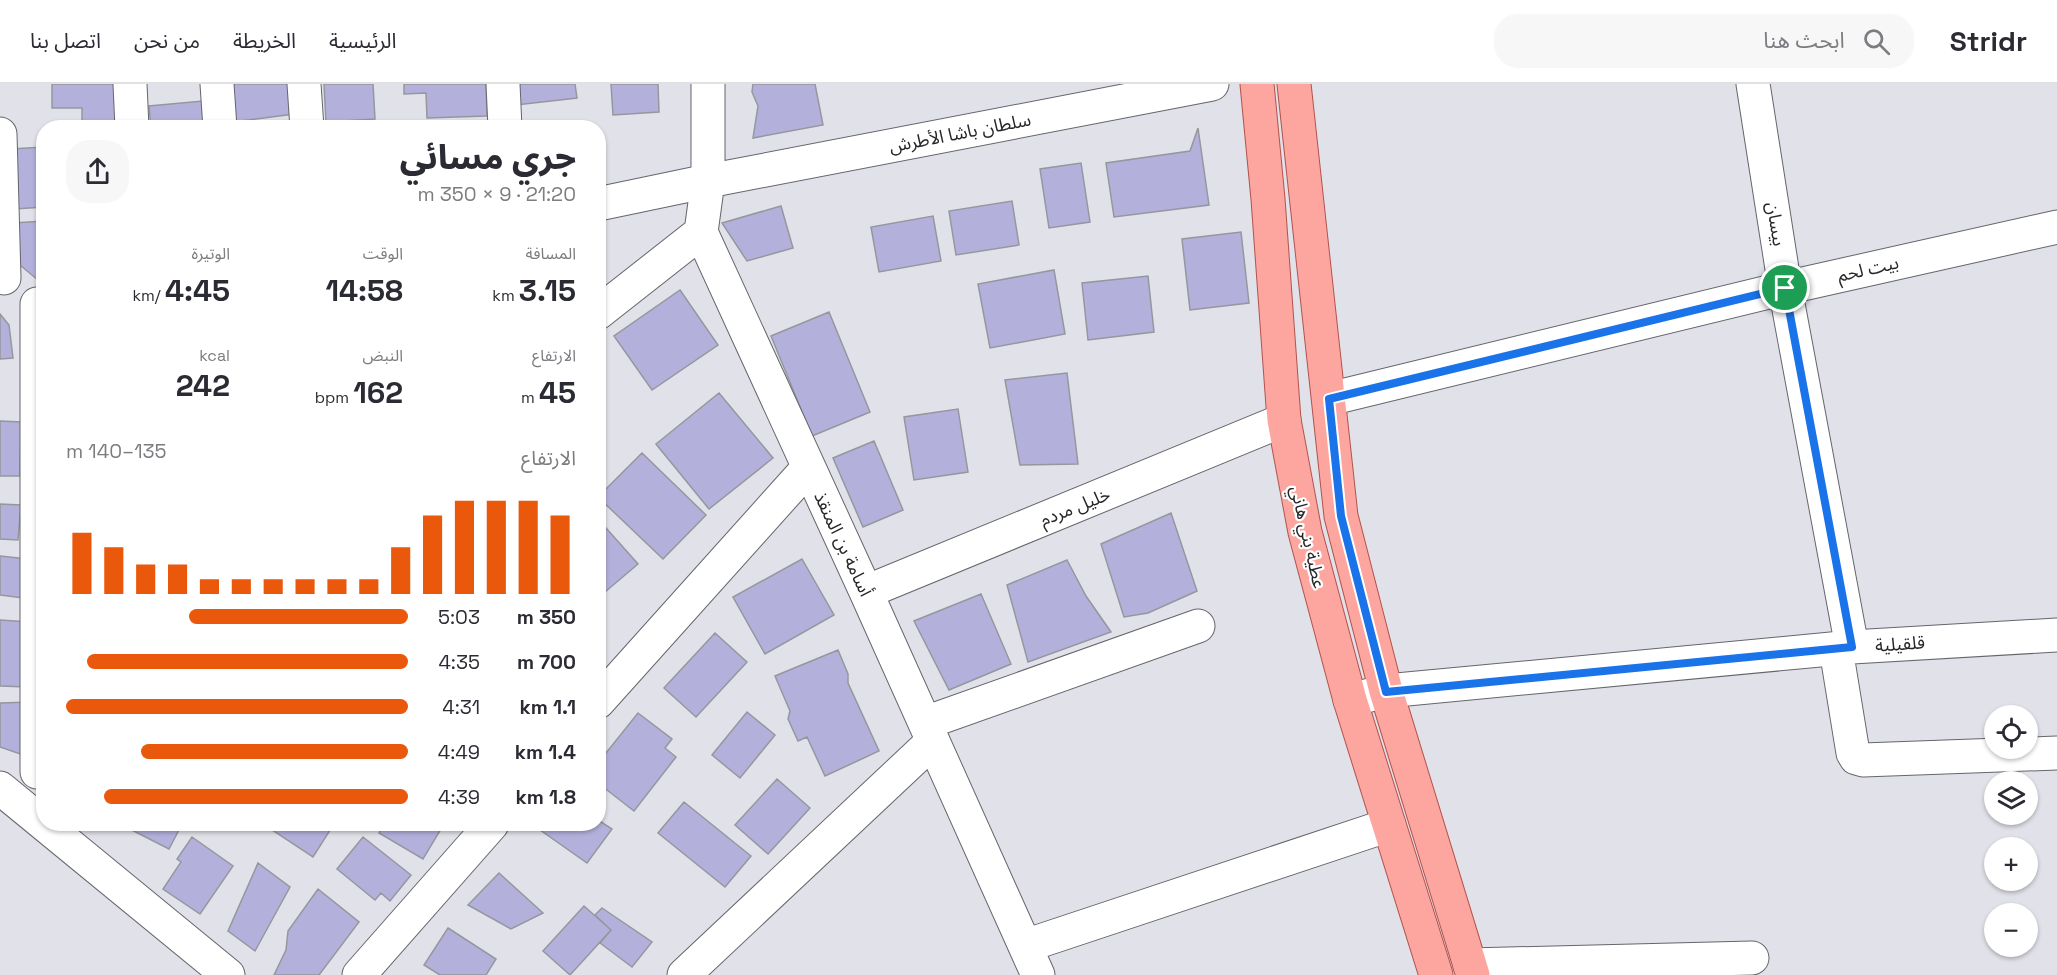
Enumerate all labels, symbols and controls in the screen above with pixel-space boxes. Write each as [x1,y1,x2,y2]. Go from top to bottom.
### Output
search box [1494,14,1914,68]
text: Stridr [1950,23,2027,59]
icon: search [1860,25,1893,58]
text: ابحث هنا [1763,26,1845,54]
text: اتصل بنا [30,27,101,54]
text: من نحن [134,27,200,54]
text: الخريطة [233,27,296,54]
text: الرئيسية [329,27,396,54]
street label: سلطان باشا الأطرش [887,107,1033,158]
text: جري مسائي [400,137,576,179]
button: share [66,140,129,203]
text: 21:20 · 9 × 350 m [417,181,576,207]
street label: بيسان [1762,200,1791,248]
text: الوتيرة [192,243,230,264]
text: الوقت [363,243,403,264]
text: المسافة [526,243,576,264]
street label: بيت لحم [1835,250,1901,289]
pin [1759,262,1810,313]
text: 4:45 [165,271,230,310]
text: 14:58 [325,271,403,310]
text: 3.15 [519,271,576,310]
icon: arrive [1768,271,1801,304]
text: /km [132,285,165,306]
text: km [492,285,519,306]
text: kcal [199,345,230,366]
text: النبض [362,345,403,366]
text: الارتفاع [532,345,576,366]
text: 242 [176,366,230,405]
text: 162 [353,373,403,412]
text: 45 [539,373,576,412]
text: bpm [315,387,353,408]
text: m [521,387,539,408]
text: 135–140 m [66,438,167,464]
text: الارتفاع [521,445,576,471]
street label: خليل مردم [1036,482,1114,534]
street label: عطية بني هاني [1283,483,1331,591]
street label: أسامة بن المنقذ [809,488,878,600]
text: 5:03 [438,604,480,630]
text: 350 m [517,604,576,630]
street label: قلقيلية [1874,630,1926,657]
text: 4:35 [438,649,480,675]
text: 700 m [517,649,576,675]
text: 4:31 [442,694,480,720]
text: 1.1 km [520,694,576,720]
map controls [1984,705,2038,957]
button: locate [1984,705,2038,759]
text: 4:49 [438,739,480,765]
text: 1.4 km [515,739,576,765]
button: layers [1984,771,2038,825]
text: 4:39 [438,784,480,810]
text: 1.8 km [516,784,576,810]
button: + [1984,837,2038,891]
button: − [1984,903,2038,957]

